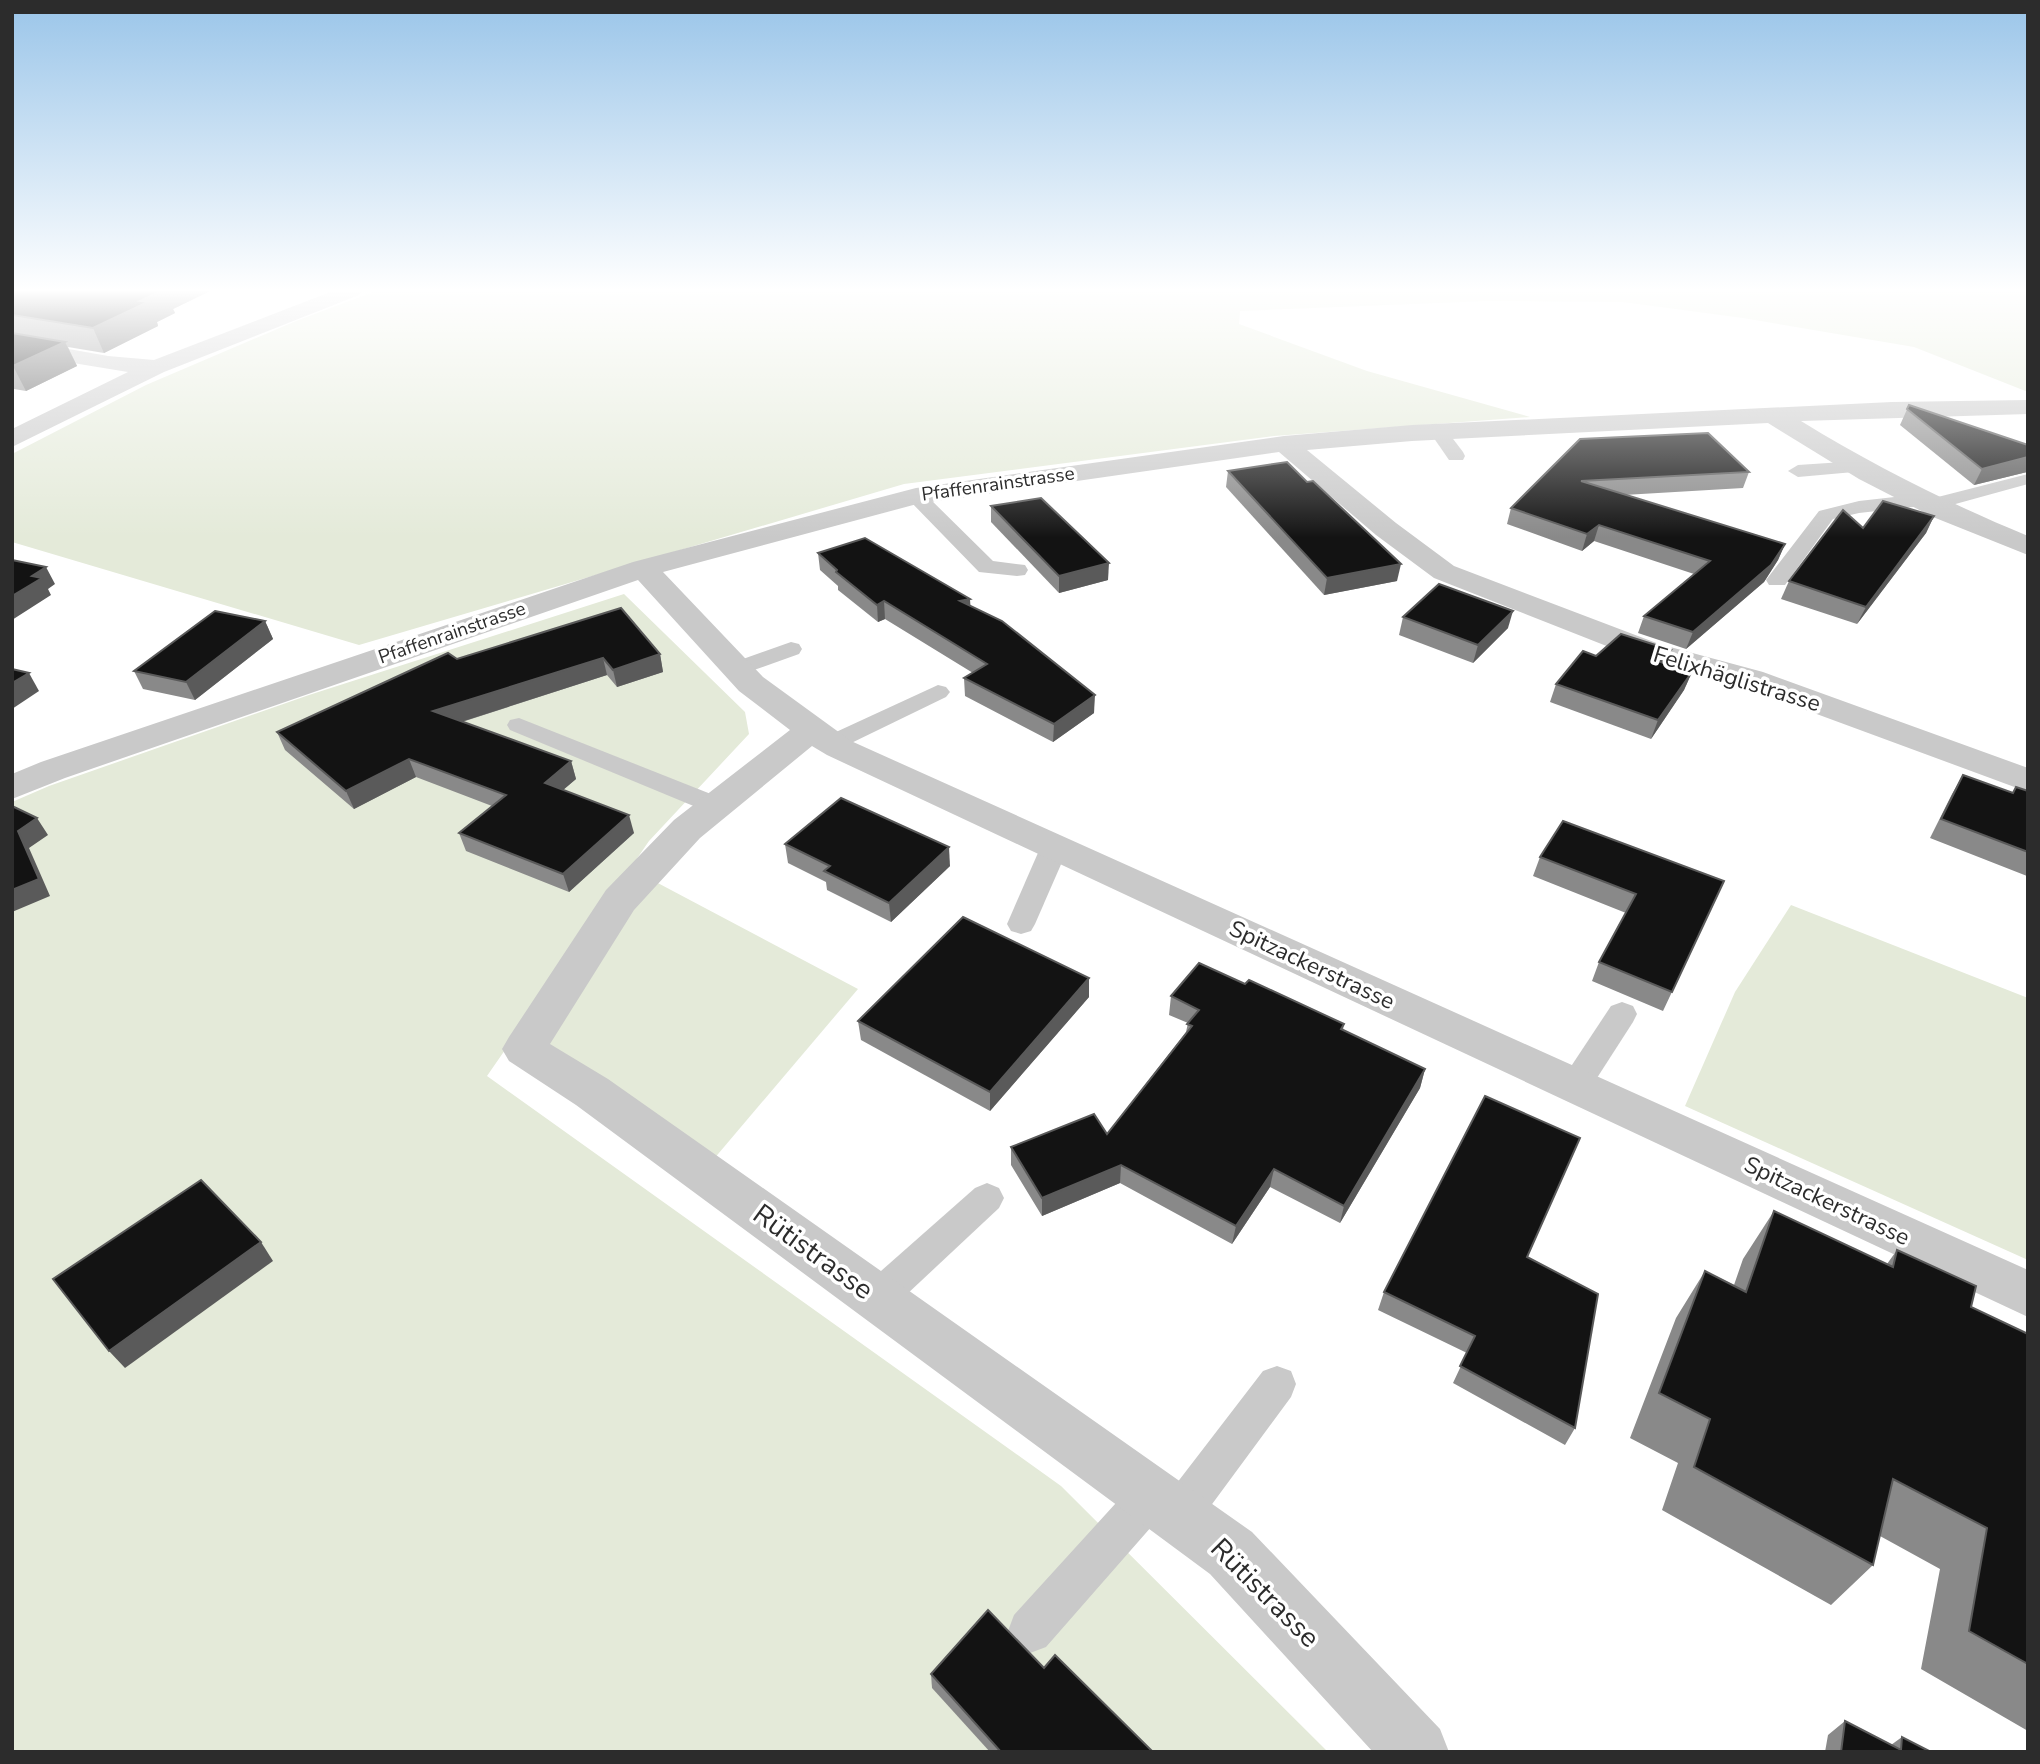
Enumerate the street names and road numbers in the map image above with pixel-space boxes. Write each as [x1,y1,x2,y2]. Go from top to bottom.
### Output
street label: Pfaffenrainstrasse [920,460,1076,508]
street label: Pfaffenrainstrasse [375,596,529,670]
street label: Felixhäglistrasse [1650,639,1824,719]
street label: Spitzackerstrasse [1224,913,1400,1017]
street label: Spitzackerstrasse [1739,1149,1915,1253]
street label: Rütistrasse [745,1195,881,1309]
street label: Rütistrasse [1202,1530,1328,1656]

